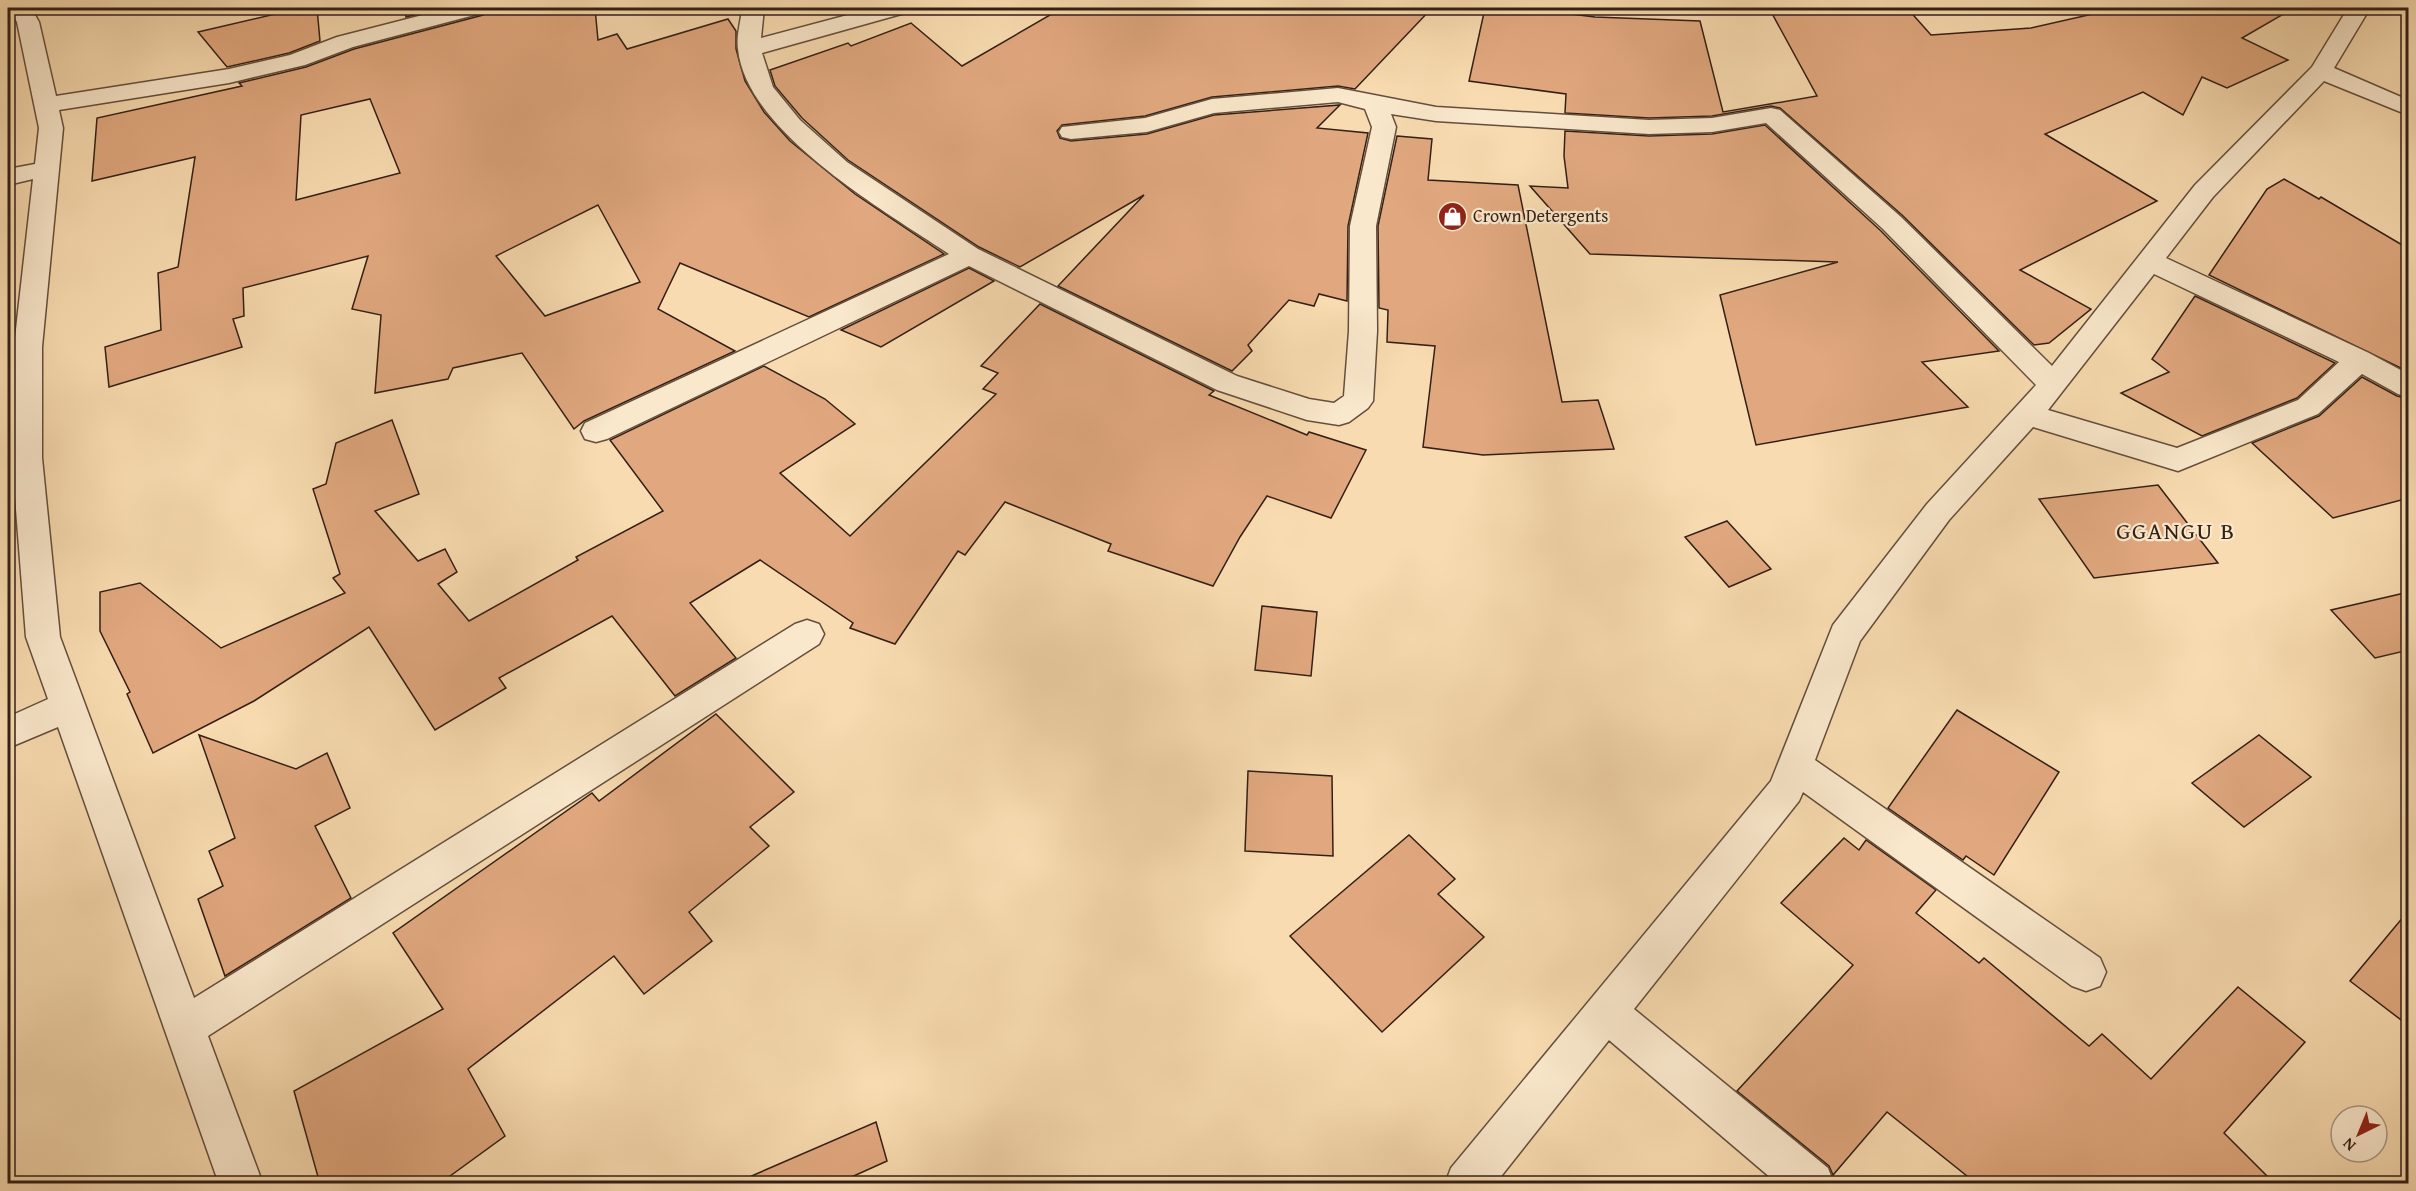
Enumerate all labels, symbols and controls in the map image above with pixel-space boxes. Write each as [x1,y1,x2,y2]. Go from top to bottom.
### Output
shop icon: Crown Detergents [1436,200,1468,232]
place label: Crown Detergents [1473,202,1608,229]
district label: GGANGU B [2116,513,2236,548]
north arrow [2329,1104,2389,1164]
text: N [2336,1132,2361,1157]

